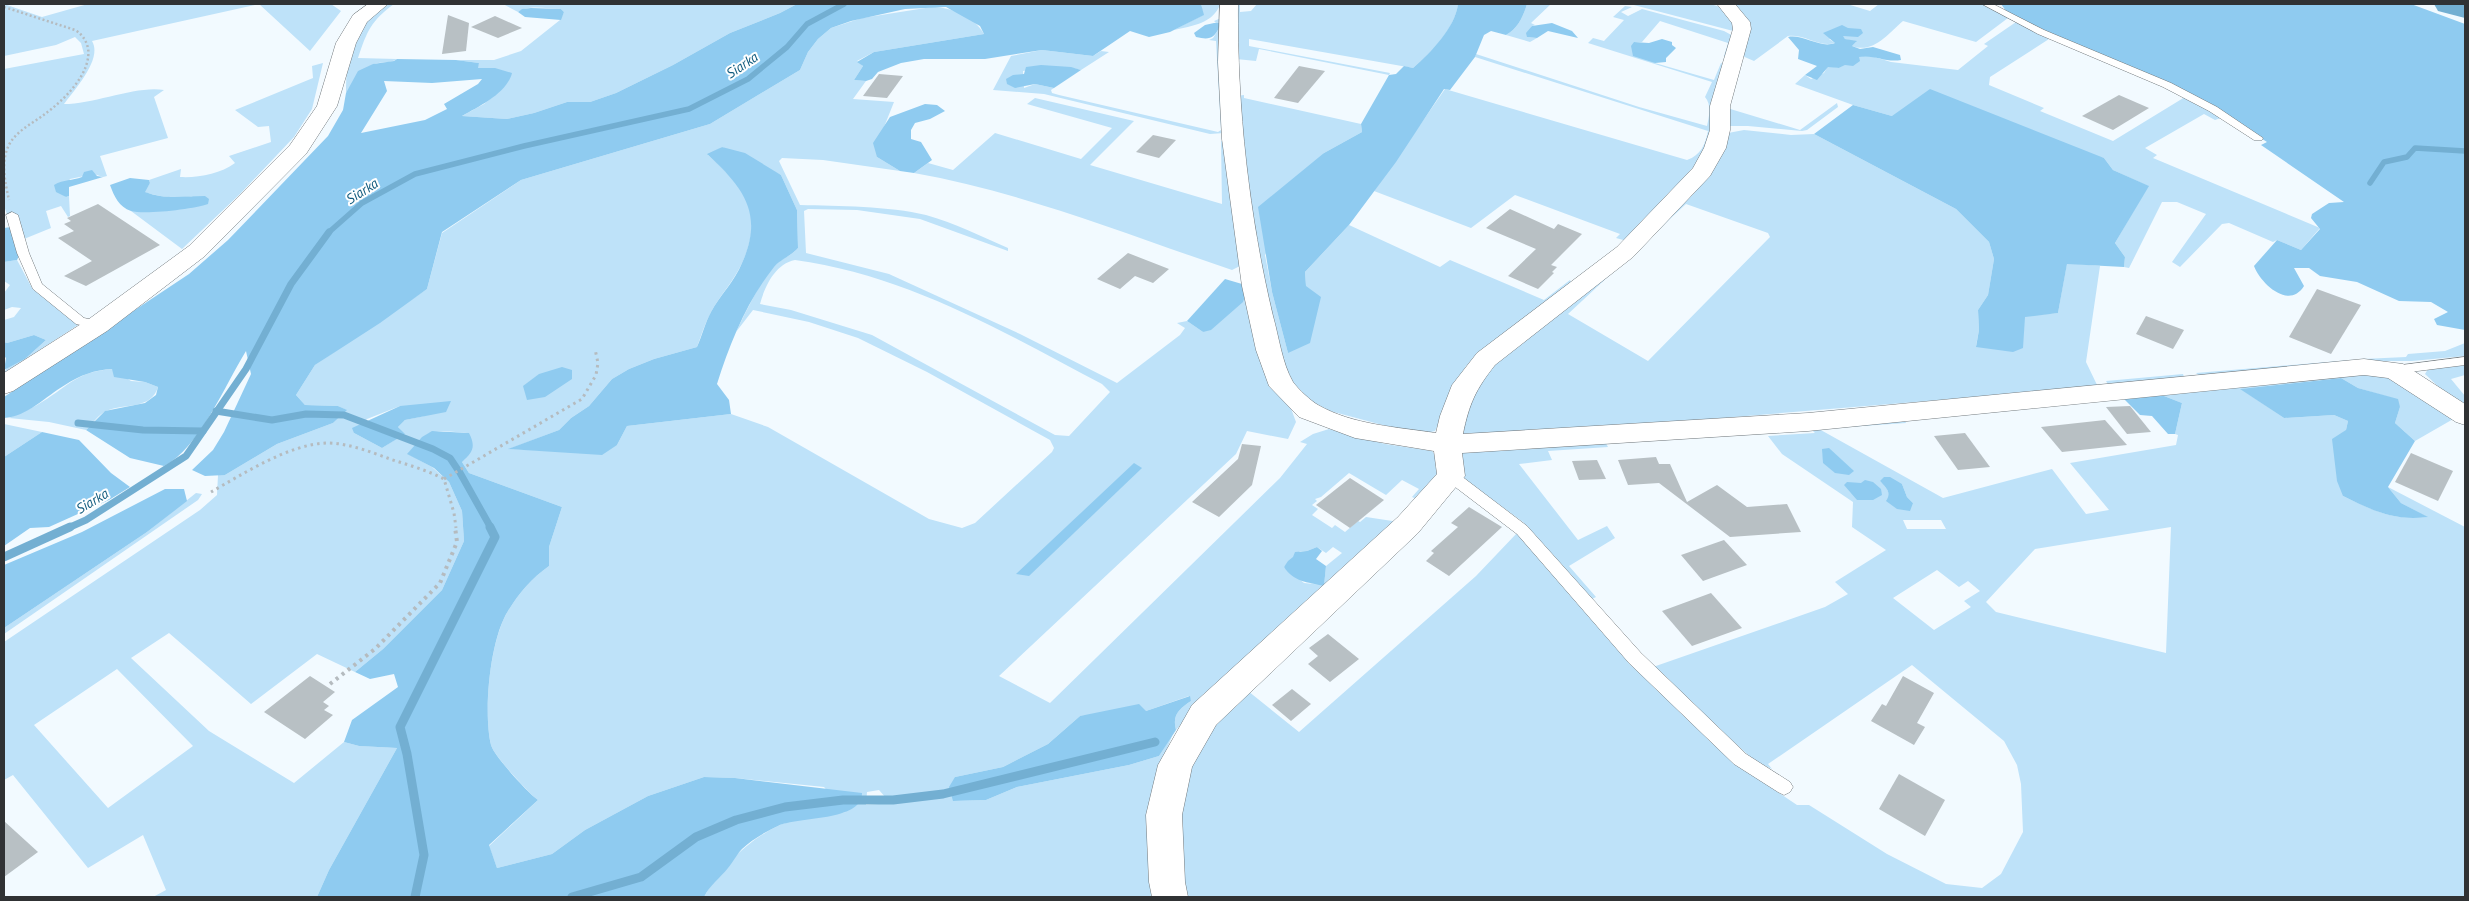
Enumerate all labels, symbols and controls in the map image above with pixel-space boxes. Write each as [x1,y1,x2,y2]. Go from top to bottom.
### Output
water label: Siarka [723,48,762,82]
water label: Siarka [342,174,382,208]
water label: Siarka [72,484,112,518]

